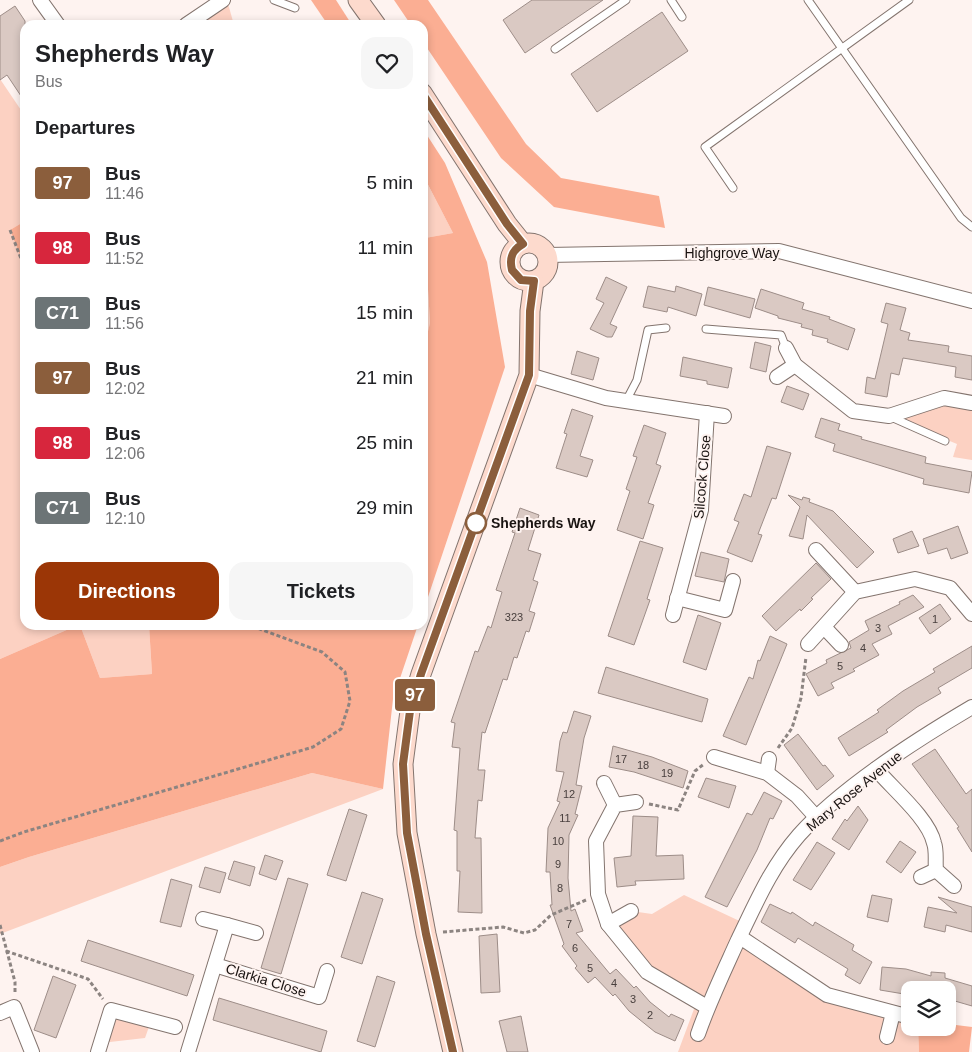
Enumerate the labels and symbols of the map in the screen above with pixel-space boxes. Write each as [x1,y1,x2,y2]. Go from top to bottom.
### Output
street label: Highgrove Way [684,245,780,261]
street label: Silcock Close [690,434,714,520]
marker: Shepherds Way [465,512,487,534]
place label: Shepherds Way [491,515,596,531]
house number: 323 [505,611,523,623]
house number: 1 [932,613,938,625]
house number: 3 [875,622,881,634]
house number: 4 [860,642,866,654]
house number: 5 [837,660,843,672]
line badge: 97 [392,679,438,711]
street label: Mary Rose Avenue [803,748,905,834]
house number: 17 [615,753,627,765]
house number: 18 [637,759,649,771]
house number: 19 [661,767,673,779]
house number: 12 [563,788,575,800]
house number: 11 [559,812,571,824]
house number: 10 [552,835,564,847]
house number: 9 [555,858,561,870]
house number: 8 [557,882,563,894]
house number: 7 [566,918,572,930]
house number: 6 [572,942,578,954]
street label: Clarkia Close [224,960,308,1000]
house number: 5 [587,962,593,974]
house number: 4 [611,977,617,989]
house number: 3 [630,993,636,1005]
house number: 2 [647,1009,653,1021]

